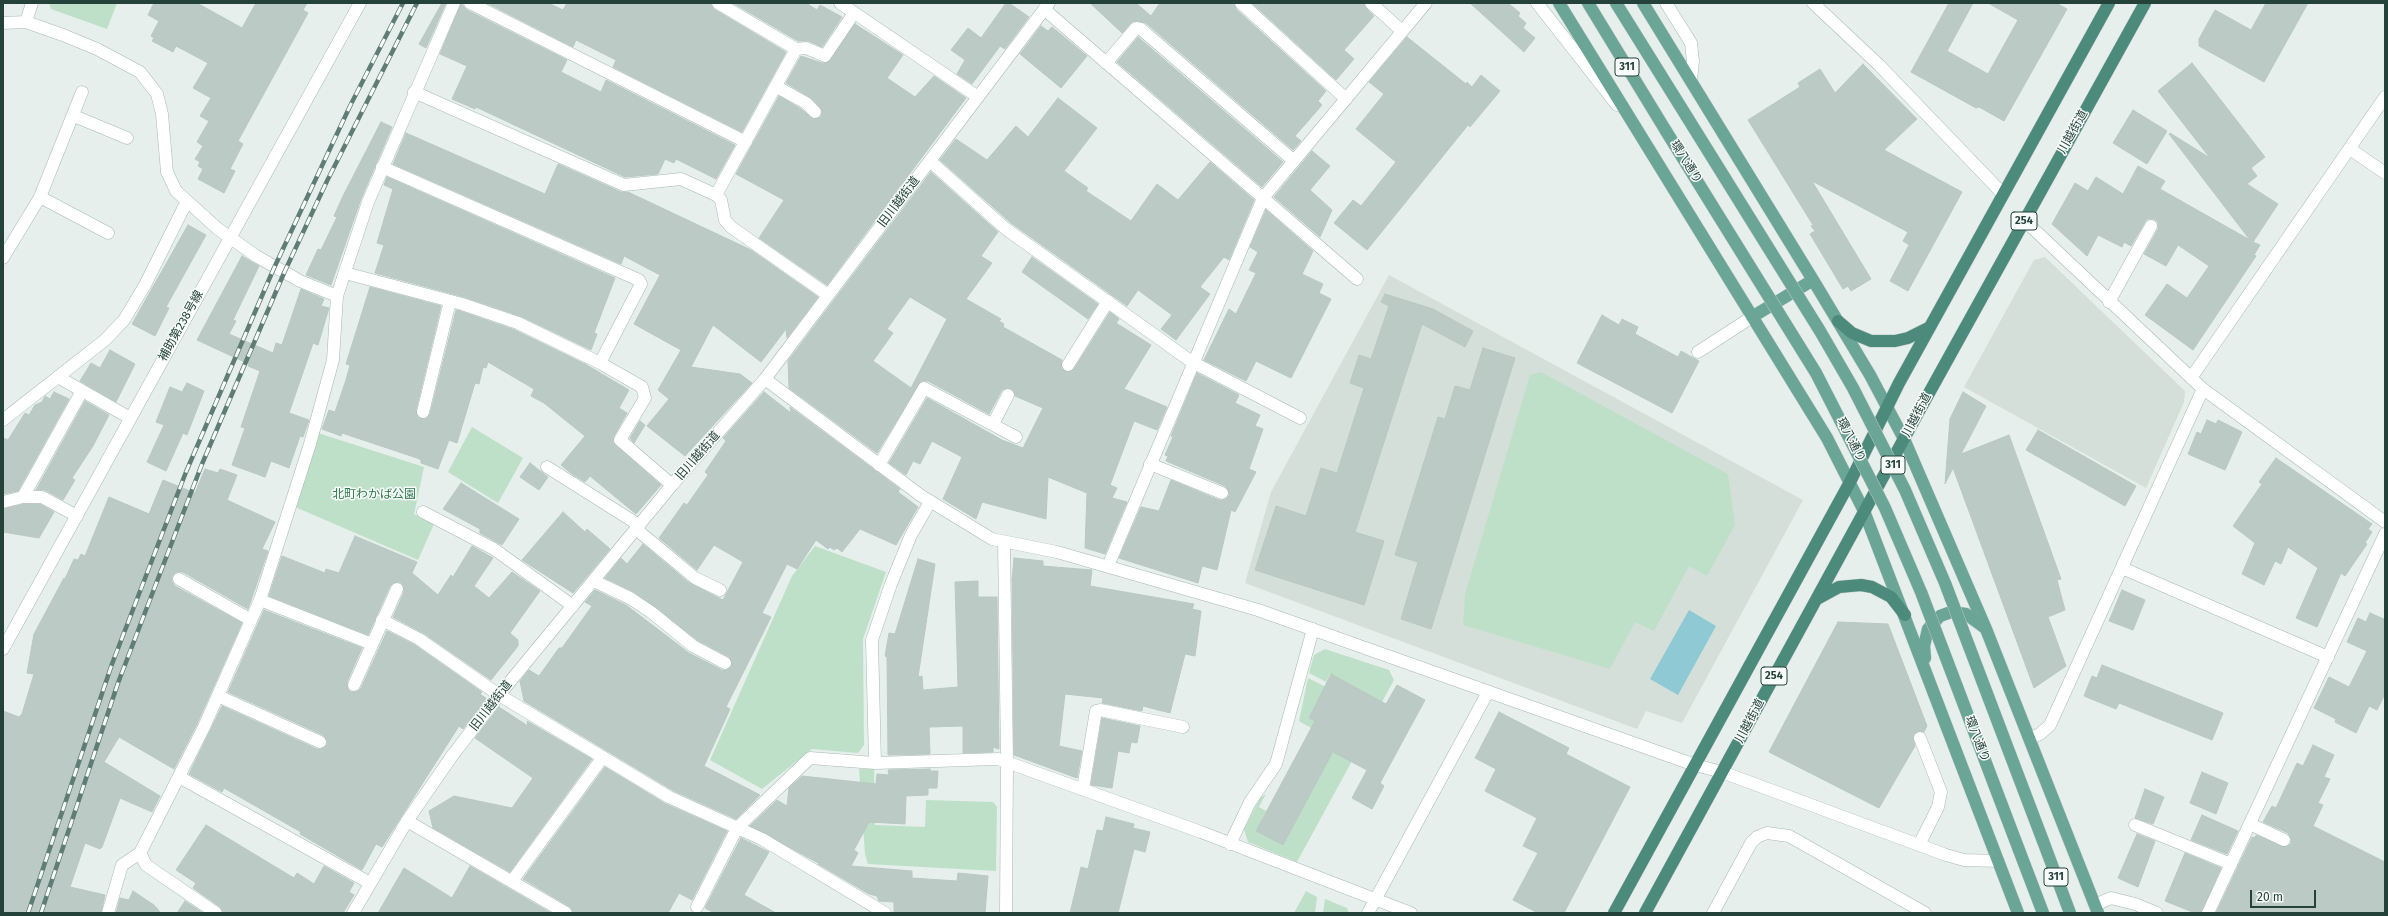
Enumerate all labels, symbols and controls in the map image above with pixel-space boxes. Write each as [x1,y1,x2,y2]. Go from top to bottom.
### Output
road number: 311 [1615,58,1639,76]
street label: 川越街道 [2055,108,2091,156]
street label: 環八通り [1667,138,1705,186]
street label: 旧川越街道 [875,174,923,230]
road number: 254 [2011,212,2037,230]
street label: 補助第238号線 [156,288,206,364]
street label: 川越街道 [1899,390,1935,440]
street label: 環八通り [1834,415,1868,465]
street label: 旧川越街道 [673,429,723,483]
road number: 311 [1881,456,1905,474]
park label: 北町わかば公園 [332,488,416,502]
road number: 254 [1761,667,1787,685]
street label: 旧川越街道 [467,678,515,734]
street label: 川越街道 [1732,696,1768,746]
street label: 環八通り [1962,714,1992,764]
road number: 311 [2044,868,2068,886]
scale bar [2252,882,2318,908]
text: 20 m [2257,890,2283,904]

